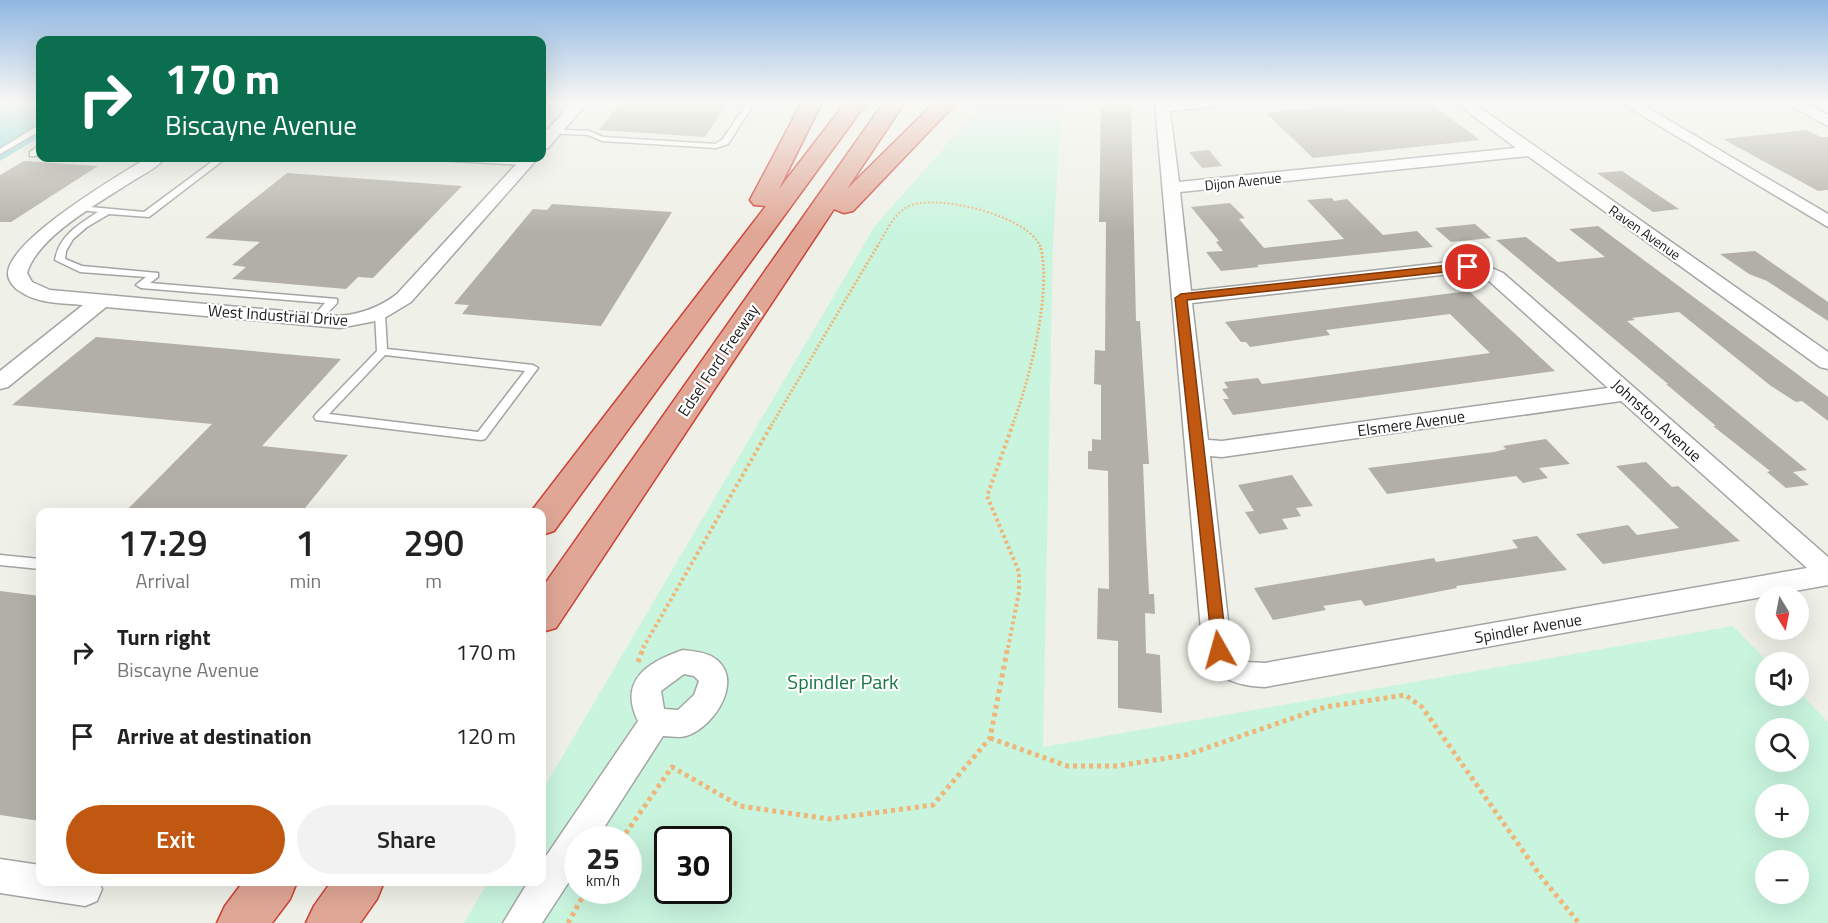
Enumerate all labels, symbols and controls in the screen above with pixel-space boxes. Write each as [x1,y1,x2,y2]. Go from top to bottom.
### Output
text: 170 m [165,46,280,110]
icon: right [66,60,144,138]
text: Biscayne Avenue [165,104,357,145]
street label: Dijon Avenue [1204,167,1282,195]
street label: Raven Avenue [1605,199,1685,265]
pin [1442,241,1493,292]
icon: arrive [1451,250,1484,283]
street label: West Industrial Drive [207,298,349,332]
street label: Edsel Ford Freeway [671,299,765,421]
street label: Johnston Avenue [1607,373,1707,467]
street label: Elsmere Avenue [1356,404,1466,442]
text: 17:29 [118,515,207,570]
text: 1 [295,515,315,570]
text: 290 [403,515,464,570]
text: Arrival [136,565,190,596]
text: min [289,565,321,596]
text: m [425,565,442,596]
north arrow [1755,586,1809,640]
map controls [1755,586,1809,904]
street label: Spindler Avenue [1472,607,1584,649]
position arrow [1187,618,1251,682]
text: Turn right [117,620,211,654]
text: 170 m [456,635,516,669]
icon: right [66,636,99,669]
button: sound [1755,652,1809,706]
text: Biscayne Avenue [117,654,259,685]
park label: Spindler Park [787,666,899,697]
button: search [1755,718,1809,772]
text: Arrive at destination [117,719,312,753]
text: 120 m [456,719,516,753]
icon: arrive [66,720,99,753]
button: + [1755,784,1809,838]
button: Exit [66,805,285,874]
button: Share [297,805,516,874]
speed limit sign: 30 [654,826,732,904]
text: 25 [586,835,620,881]
button: − [1755,850,1809,904]
text: km/h [586,869,620,892]

